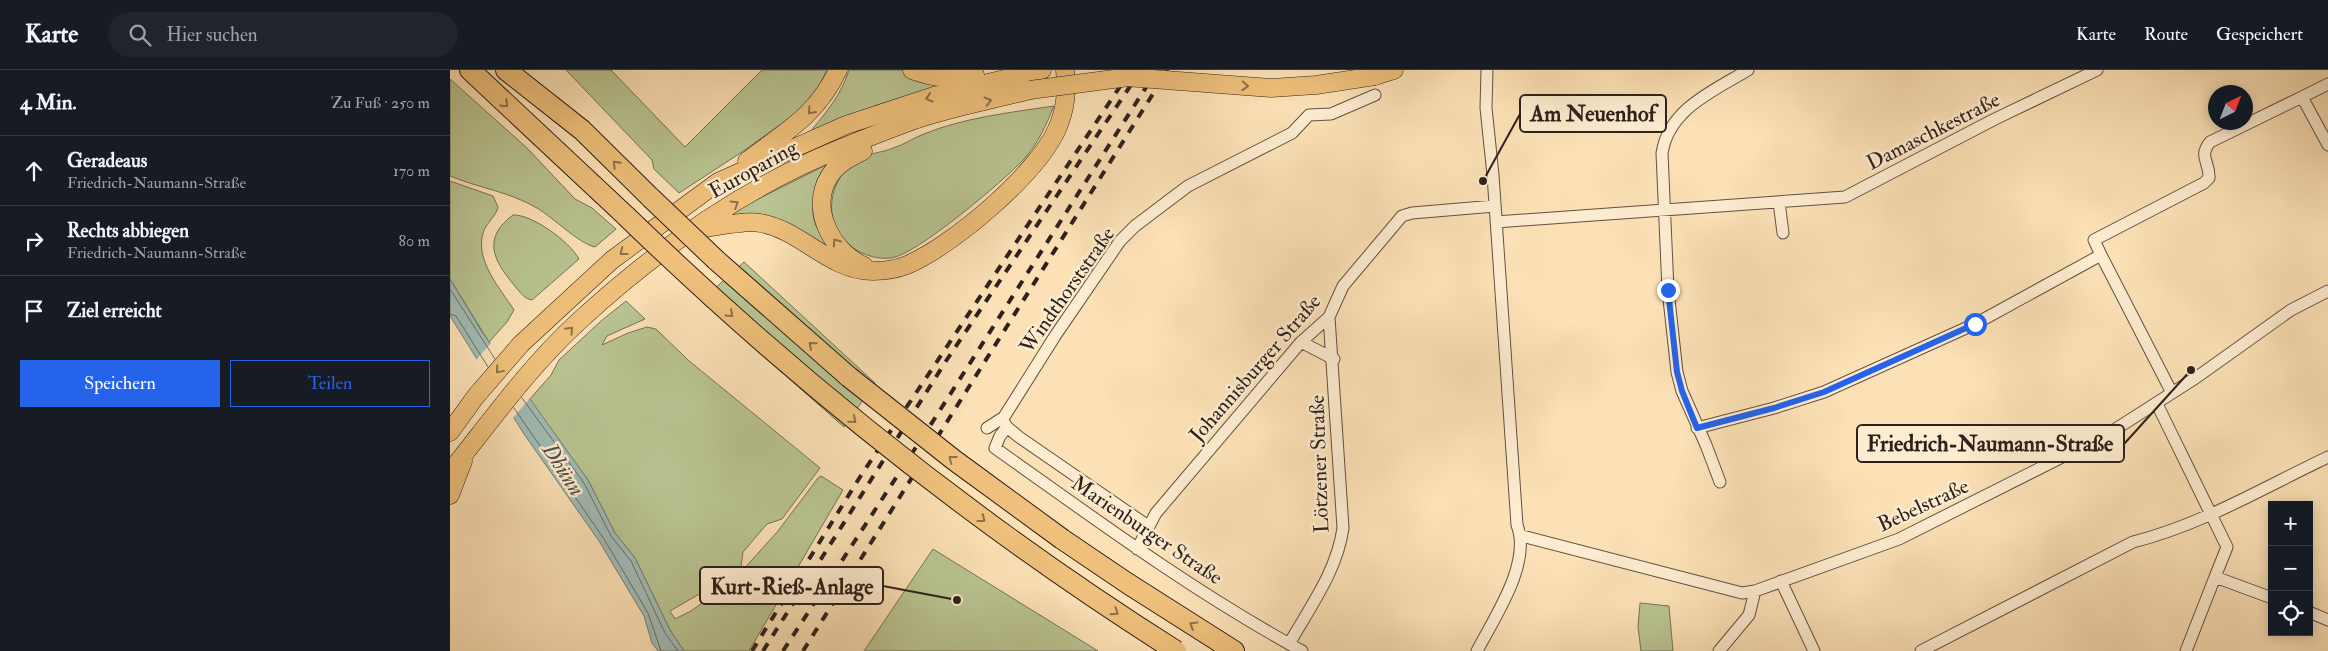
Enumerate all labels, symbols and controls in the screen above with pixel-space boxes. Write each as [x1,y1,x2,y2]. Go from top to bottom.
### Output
search box [108,12,458,57]
text: Karte [25,19,78,50]
icon: search [126,21,154,49]
text: Hier suchen [166,23,258,47]
text: Karte [2076,23,2116,46]
text: Route [2144,23,2188,46]
text: Gespeichert [2216,23,2303,46]
one-way arrow [1241,80,1249,91]
north arrow [2208,85,2253,130]
street label: Damaschkestraße [1862,86,2005,177]
text: 4 Min. [20,89,77,116]
one-way arrow [926,92,934,102]
text: Zu Fuß · 250 m [331,93,430,113]
callout: Am Neuenhof [1520,95,1666,132]
one-way arrow [983,96,992,107]
one-way arrow [499,98,508,107]
text: Am Neuenhof [1529,100,1660,128]
one-way arrow [808,105,817,114]
street label: Europaring [704,134,803,205]
text: Geradeaus [67,149,147,173]
icon: ahead [20,157,48,185]
text: 170 m [393,161,430,181]
one-way arrow [613,161,622,170]
text: Friedrich-Naumann-Straße [67,173,246,193]
one-way arrow [730,200,739,210]
text: Rechts abbiegen [67,219,189,243]
street label: Windthorststraße [1013,222,1121,360]
icon: right [20,227,48,255]
text: 80 m [399,231,430,251]
one-way arrow [833,239,841,248]
text: Friedrich-Naumann-Straße [67,243,246,263]
one-way arrow [619,246,629,255]
route end [1657,279,1680,302]
street label: Johannisburger Straße [1183,289,1327,449]
icon: arrive [20,297,48,325]
text: Ziel erreicht [67,299,162,323]
one-way arrow [724,309,733,318]
route start [1964,313,1987,336]
one-way arrow [564,327,573,336]
one-way arrow [809,342,818,351]
button: Speichern [20,360,220,407]
button: Teilen [230,360,430,407]
one-way arrow [496,364,504,373]
street label: Lötzener Straße [1304,394,1335,533]
one-way arrow [847,414,856,422]
callout: Friedrich-Naumann-Straße [1857,425,2124,462]
text: Friedrich-Naumann-Straße [1867,430,2114,458]
water label: Dhünn [535,437,590,501]
one-way arrow [949,456,958,464]
street label: Marienburger Straße [1066,470,1228,591]
street label: Bebelstraße [1873,473,1973,538]
map controls [2268,501,2313,636]
button: + [2268,501,2313,546]
one-way arrow [976,514,985,522]
button: − [2268,546,2313,591]
callout: Kurt-Rieß-Anlage [700,567,883,604]
text: Kurt-Rieß-Anlage [711,573,874,602]
button: locate [2268,591,2313,636]
one-way arrow [1110,606,1119,615]
one-way arrow [1189,622,1198,632]

